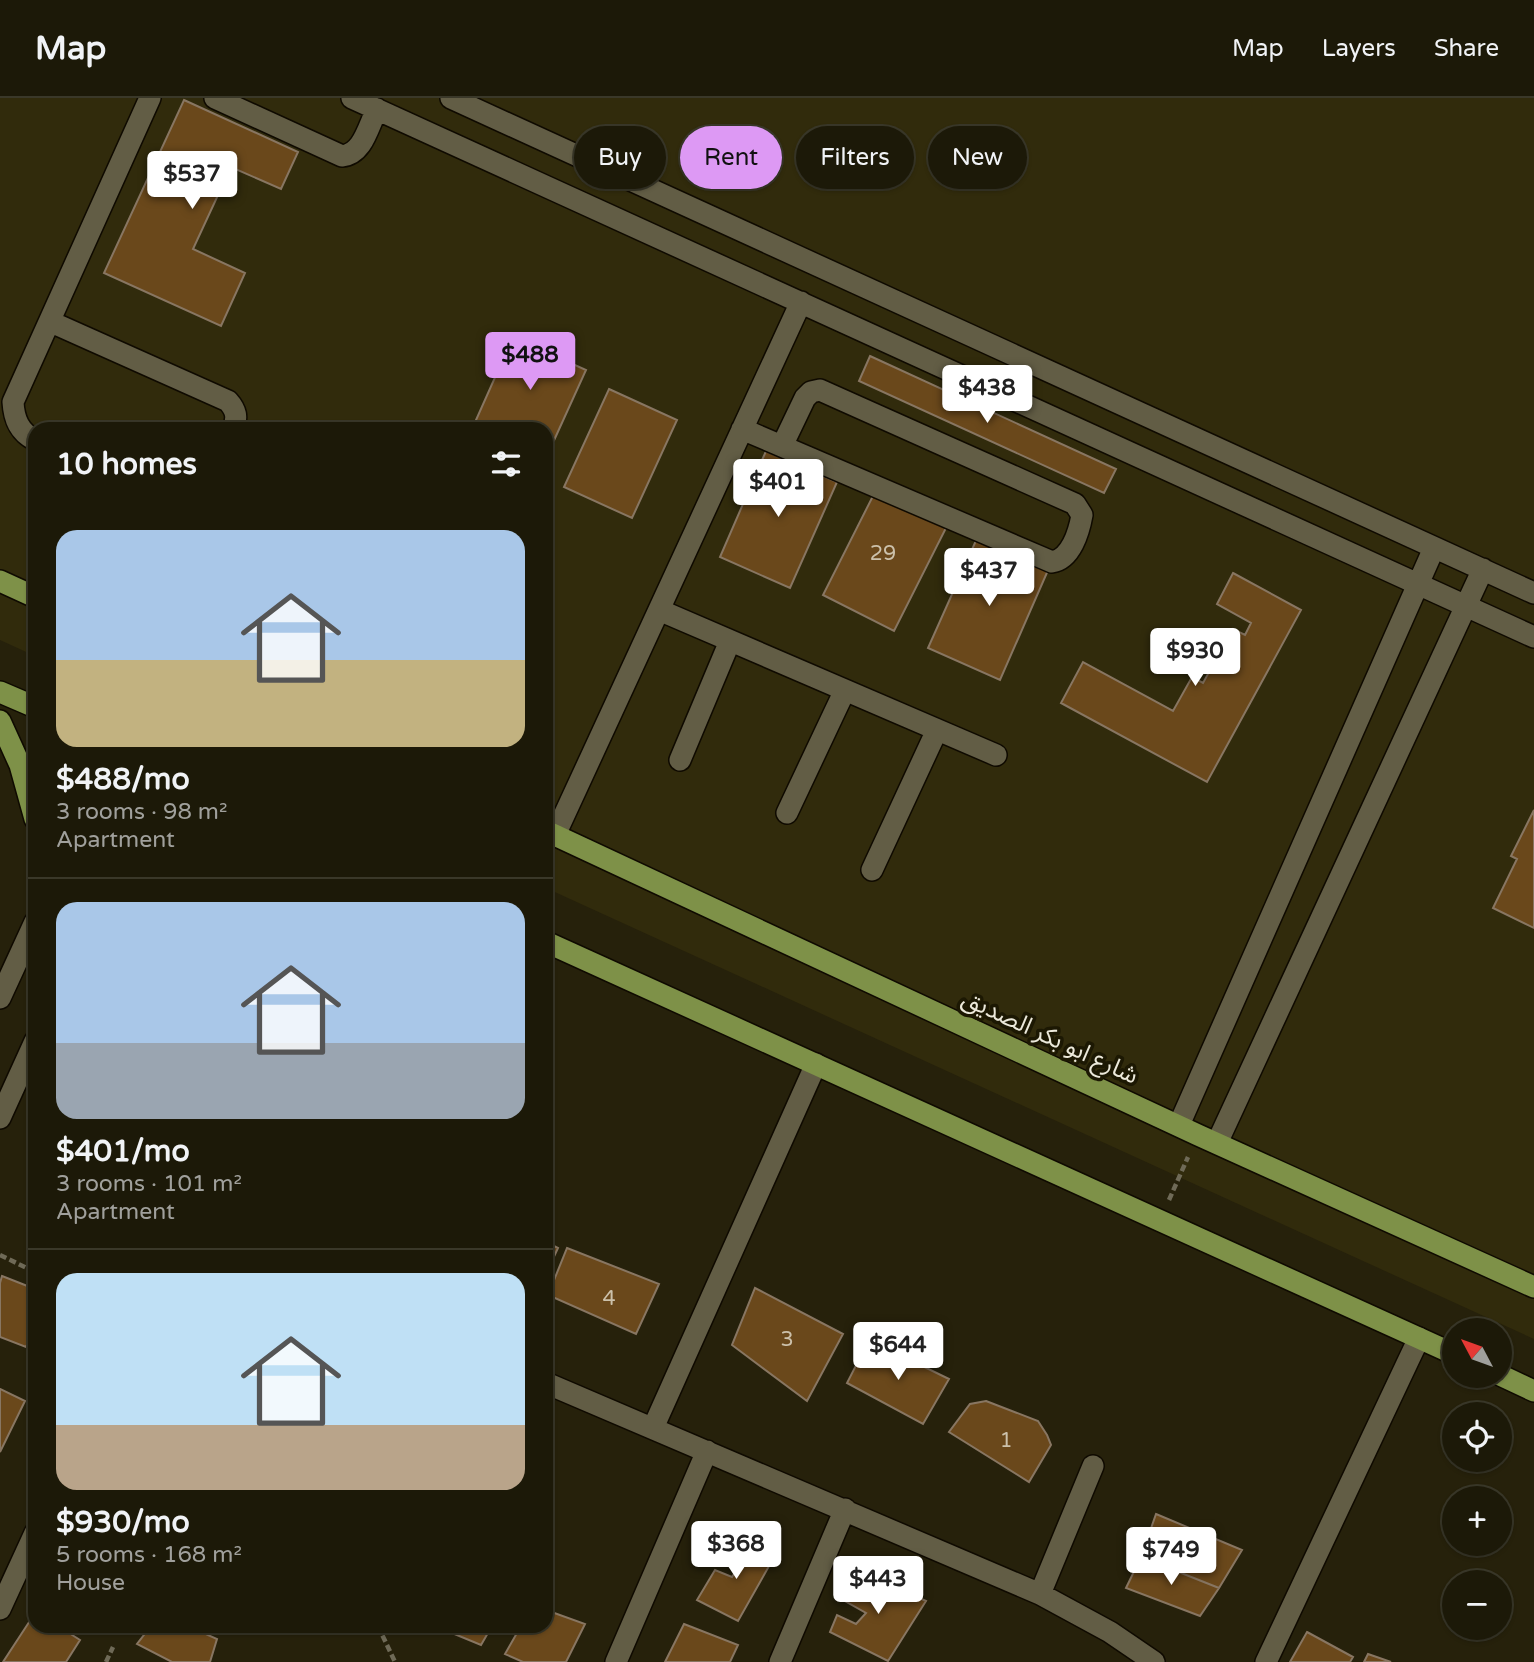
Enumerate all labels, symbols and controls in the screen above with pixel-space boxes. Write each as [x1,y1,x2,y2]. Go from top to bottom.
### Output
text: Map [35,29,106,68]
text: Map [1232,34,1284,63]
text: Layers [1322,34,1396,63]
text: Share [1434,34,1499,63]
chip: Buy [574,126,666,189]
chip: Rent [680,126,782,189]
chip: Filters [796,126,914,189]
chip: New [928,126,1027,189]
pin: $537 [151,152,233,211]
text: $537 [163,160,221,188]
pin: $488 [489,332,571,392]
text: $488 [501,341,559,369]
pin: $438 [946,366,1028,425]
text: $438 [958,374,1016,402]
icon: filters [487,445,525,483]
text: 10 homes [56,446,197,483]
pin: $401 [737,460,819,519]
text: $401 [749,468,807,496]
house number: 29 [870,541,896,566]
pin: $437 [948,548,1030,608]
text: $437 [960,557,1018,585]
icon: home [228,575,354,701]
pin: $930 [1154,628,1236,688]
text: $930 [1166,637,1224,665]
text: $488/mo [56,761,190,798]
text: 3 rooms · 98 m² [56,798,227,826]
text: Apartment [56,826,175,854]
icon: home [228,947,354,1073]
street label: شارع ابو بكر الصديق [956,983,1143,1092]
text: $401/mo [56,1133,190,1170]
text: 3 rooms · 101 m² [56,1170,242,1198]
text: Apartment [56,1198,175,1226]
house number: 4 [602,1286,616,1311]
icon: home [228,1318,354,1444]
north arrow [1442,1318,1512,1388]
map controls [1442,1318,1512,1640]
pin: $644 [857,1322,939,1382]
house number: 3 [780,1327,794,1352]
text: $644 [869,1331,927,1359]
button: locate [1442,1402,1512,1472]
house number: 1 [999,1428,1013,1453]
button: + [1442,1486,1512,1556]
text: $930/mo [56,1504,190,1541]
pin: $368 [695,1522,777,1581]
pin: $749 [1130,1528,1212,1587]
text: $368 [707,1530,765,1558]
text: $749 [1142,1536,1200,1564]
text: 5 rooms · 168 m² [56,1541,242,1569]
pin: $443 [837,1556,919,1616]
text: $443 [849,1565,907,1593]
text: House [56,1569,125,1597]
button: − [1442,1570,1512,1640]

